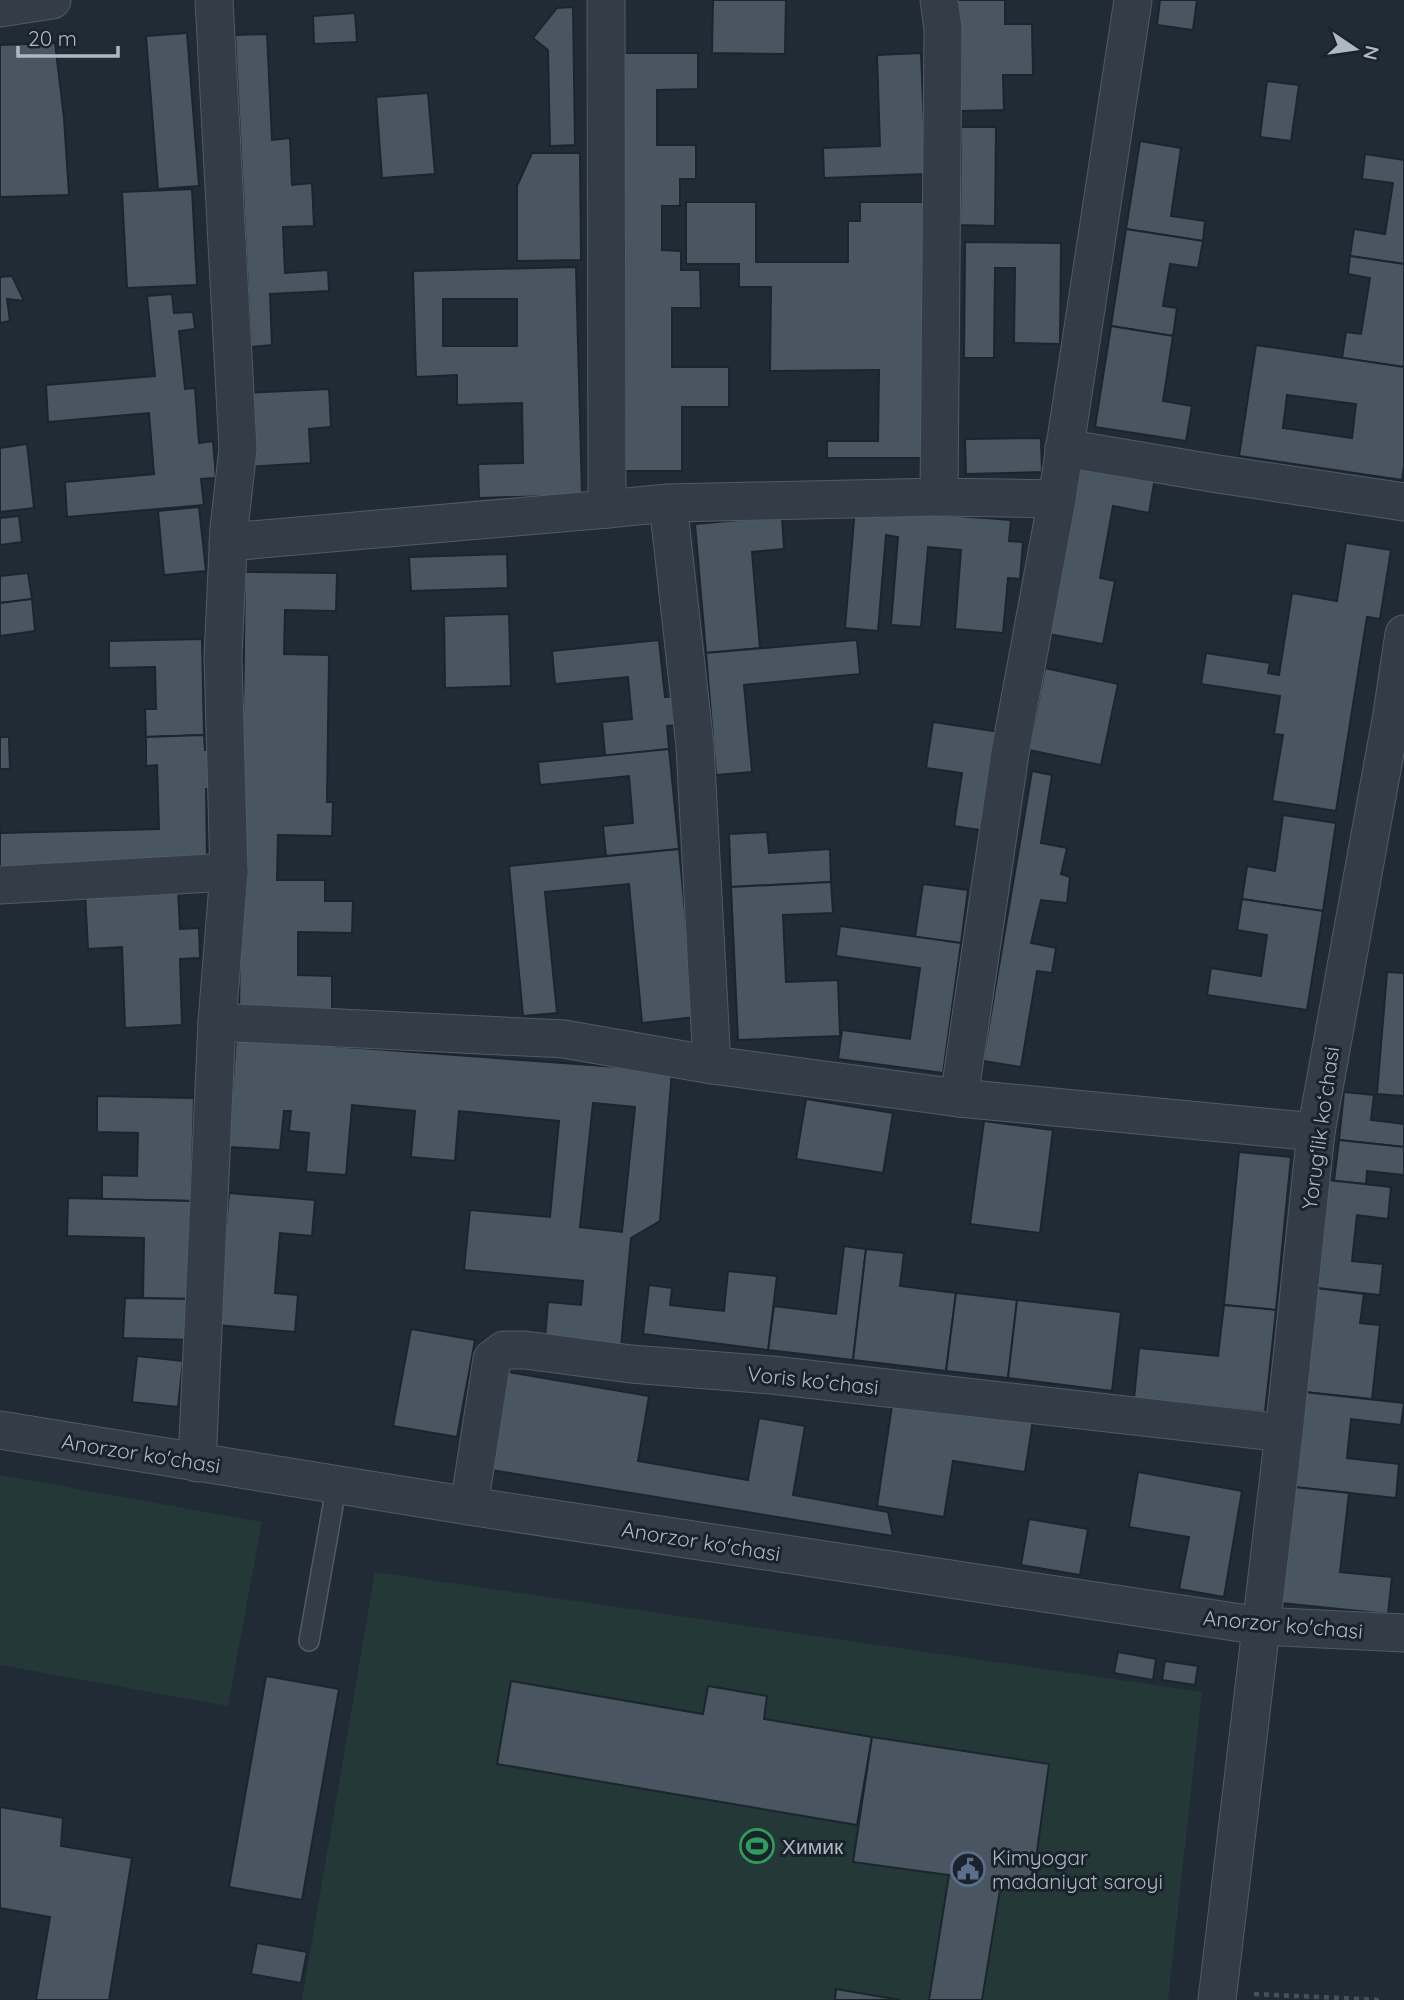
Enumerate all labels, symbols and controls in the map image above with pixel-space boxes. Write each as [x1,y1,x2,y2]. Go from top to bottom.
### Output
scale bar [18,14,117,58]
north arrow [1320,14,1390,84]
text: 20 m [28,25,77,51]
text: N [1358,43,1385,62]
street label: Yorugʻlik koʻchasi [1296,1045,1344,1211]
street label: Voris koʻchasi [746,1360,880,1400]
street label: Anorzor ko'chasi [60,1428,222,1478]
street label: Anorzor ko'chasi [620,1516,782,1566]
street label: Anorzor ko'chasi [1202,1604,1364,1644]
sports icon: Химик [738,1827,776,1865]
place label: Химик [782,1833,844,1859]
place label: Kimyogar madaniyat saroyi [992,1844,1163,1894]
public building icon: Kimyogar madaniyat saroyi [949,1850,987,1888]

